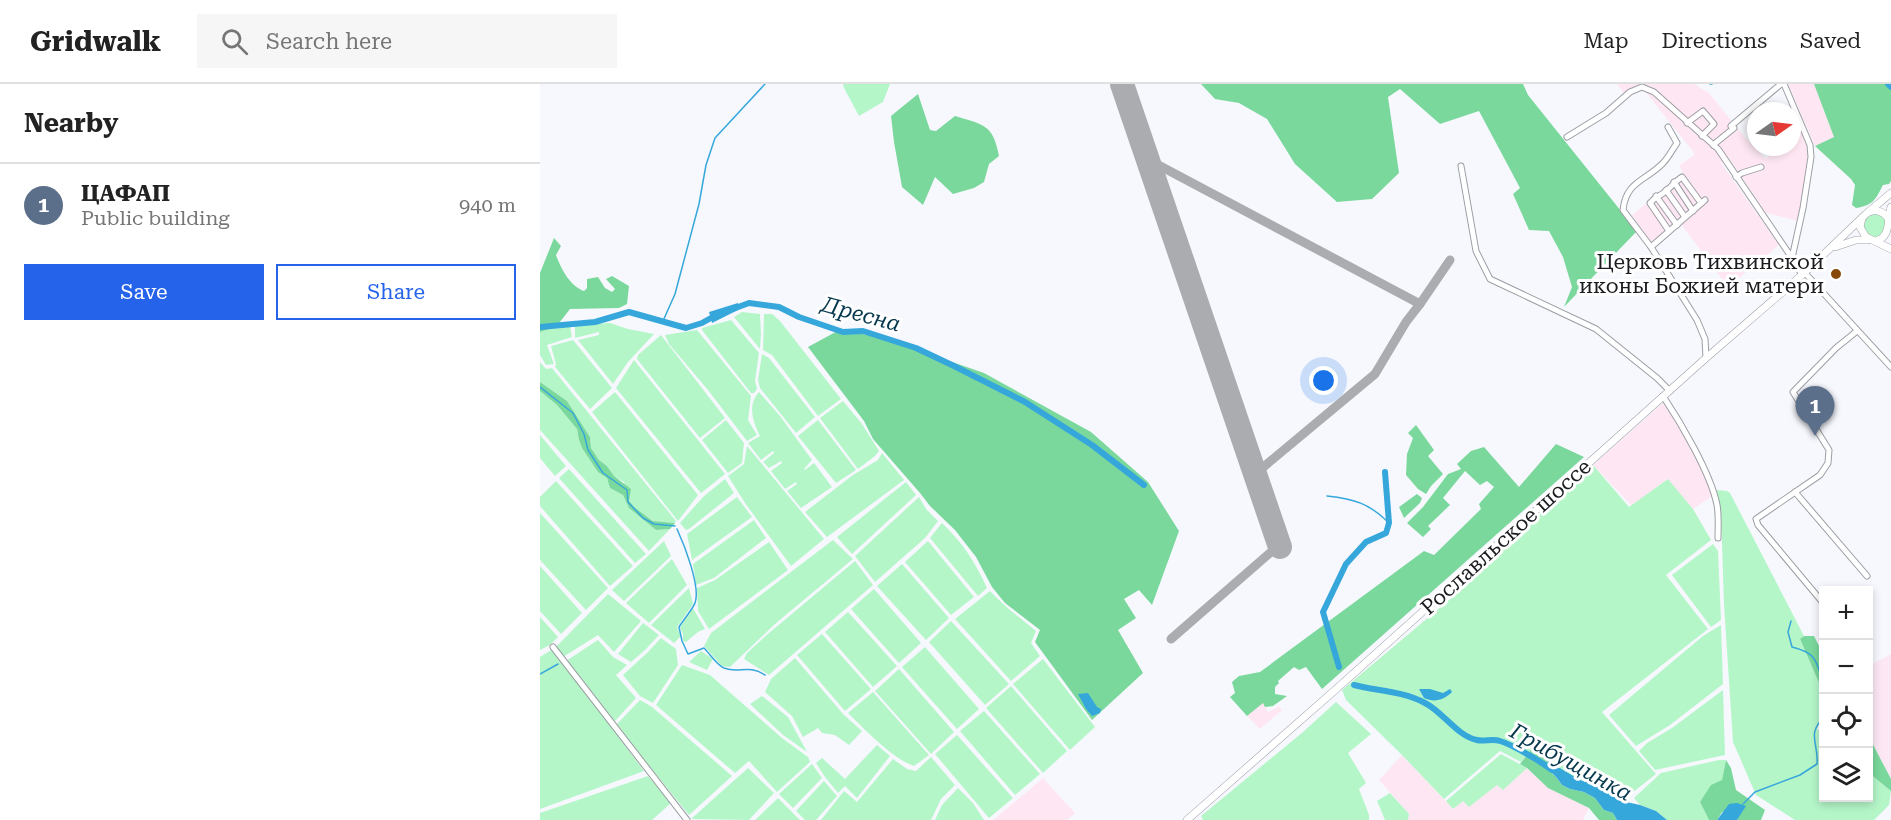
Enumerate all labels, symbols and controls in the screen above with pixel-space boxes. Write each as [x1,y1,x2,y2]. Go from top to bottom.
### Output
search box [197,14,617,68]
text: Gridwalk [30,25,161,58]
icon: search [218,25,251,58]
text: Search here [266,29,392,54]
text: Map [1584,29,1628,53]
text: Directions [1661,29,1767,53]
text: Saved [1800,29,1861,53]
north arrow [1747,102,1801,156]
text: Nearby [24,108,118,138]
text: ЦАФАП [81,181,170,206]
text: 1 [38,193,49,217]
text: 940 m [459,193,516,217]
text: Public building [81,206,230,230]
place label: Церковь Тихвинской иконы Божией матери [1579,250,1824,298]
button: Save [24,264,264,320]
button: Share [276,264,516,320]
marker: Церковь Тихвинской иконы Божией матери [1829,267,1843,281]
water label: Дресна [817,291,903,337]
your location [1309,366,1338,395]
pin: 1 [1796,386,1834,436]
street label: Рославльское шоссе [1416,454,1596,620]
map controls [1819,586,1873,802]
button: + [1819,586,1873,640]
button: − [1819,640,1873,694]
button: locate [1819,694,1873,748]
water label: Грибущинка [1505,718,1636,806]
button: layers [1819,748,1873,802]

